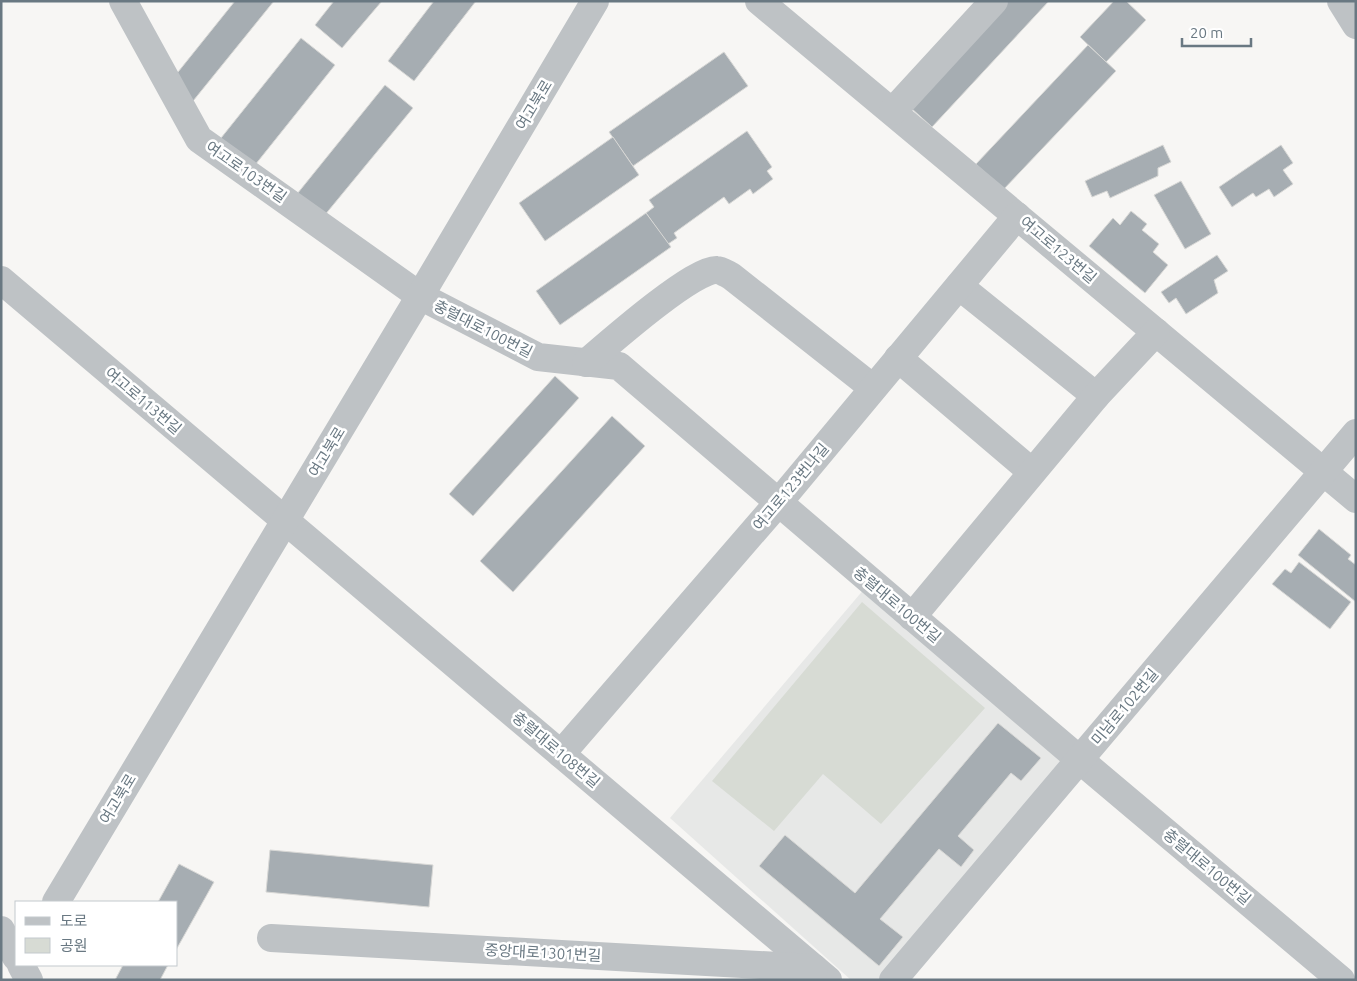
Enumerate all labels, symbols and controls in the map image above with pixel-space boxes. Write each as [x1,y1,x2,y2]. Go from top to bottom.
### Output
scale bar [1182,15,1251,47]
text: 20 m [1190,24,1223,41]
street label: 여고북로 [512,77,555,133]
street label: 여고로103번길 [203,138,290,206]
street label: 여고로123번길 [1017,213,1100,286]
street label: 충렬대로100번길 [431,296,535,361]
street label: 여고로113번길 [102,364,185,437]
street label: 여고북로 [305,424,348,480]
street label: 여고로123번나길 [749,440,832,534]
street label: 충렬대로100번길 [850,563,944,646]
street label: 미남로102번길 [1088,665,1161,748]
street label: 충렬대로108번길 [509,708,603,791]
street label: 여고북로 [96,771,139,827]
street label: 충렬대로100번길 [1160,825,1254,908]
legend [15,901,178,966]
text: 도로 [60,912,88,929]
text: 공원 [60,937,88,954]
street label: 중앙대로1301번길 [484,941,602,964]

